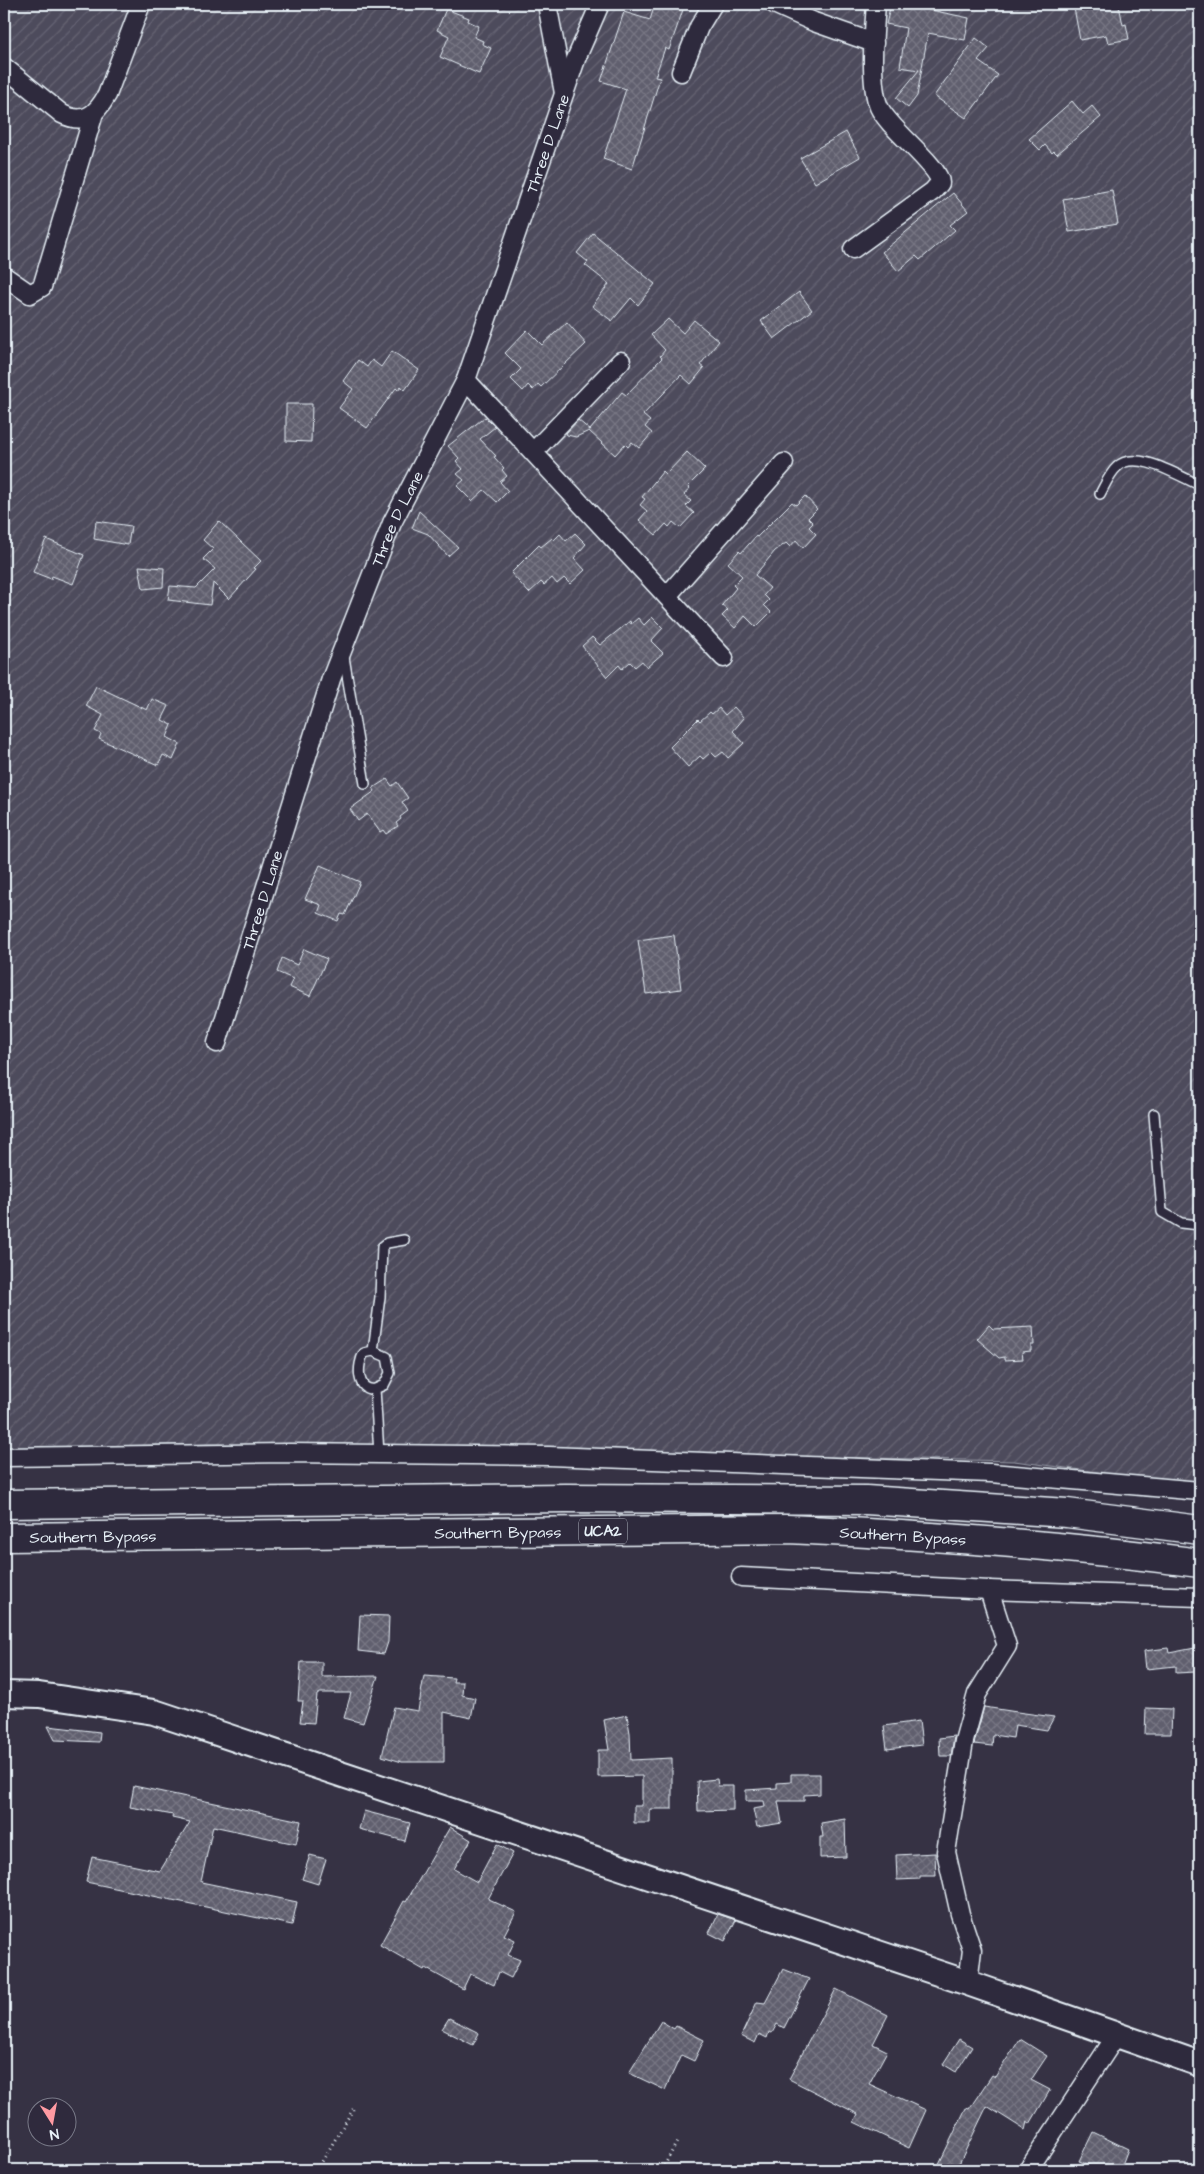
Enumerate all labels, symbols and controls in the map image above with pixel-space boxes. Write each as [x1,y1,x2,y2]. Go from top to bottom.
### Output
street label: Three D Lane [521,91,575,196]
street label: Three D Lane [366,467,429,570]
street label: Three D Lane [237,847,289,953]
road number: UCA2 [579,1518,627,1544]
street label: Southern Bypass [434,1521,562,1545]
street label: Southern Bypass [839,1521,967,1551]
street label: Southern Bypass [29,1525,157,1549]
north arrow [28,2096,78,2146]
text: N [48,2123,61,2144]

